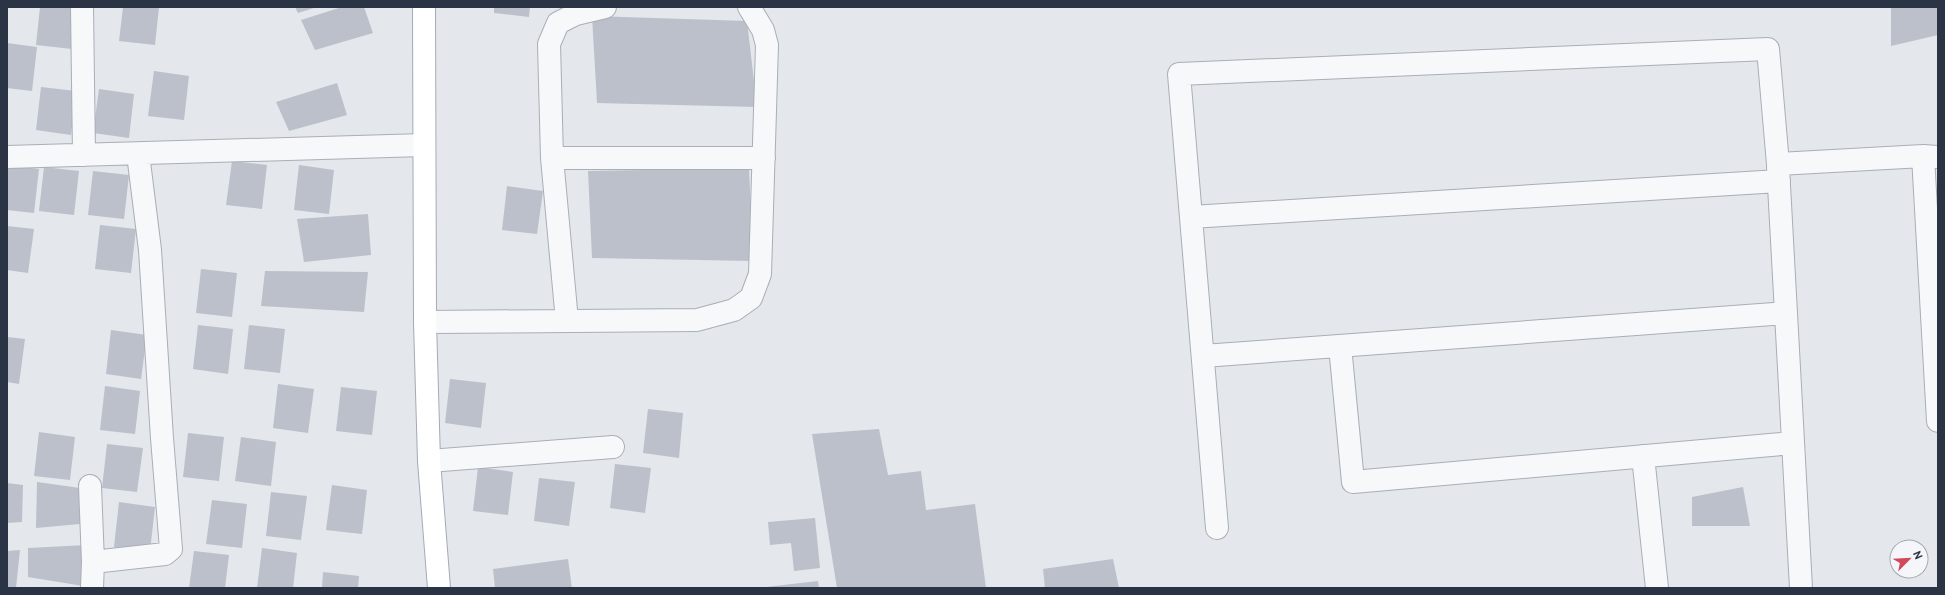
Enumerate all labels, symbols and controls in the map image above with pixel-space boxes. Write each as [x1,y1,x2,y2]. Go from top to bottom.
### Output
north arrow [1889,539,1929,579]
text: N [1909,549,1925,562]

